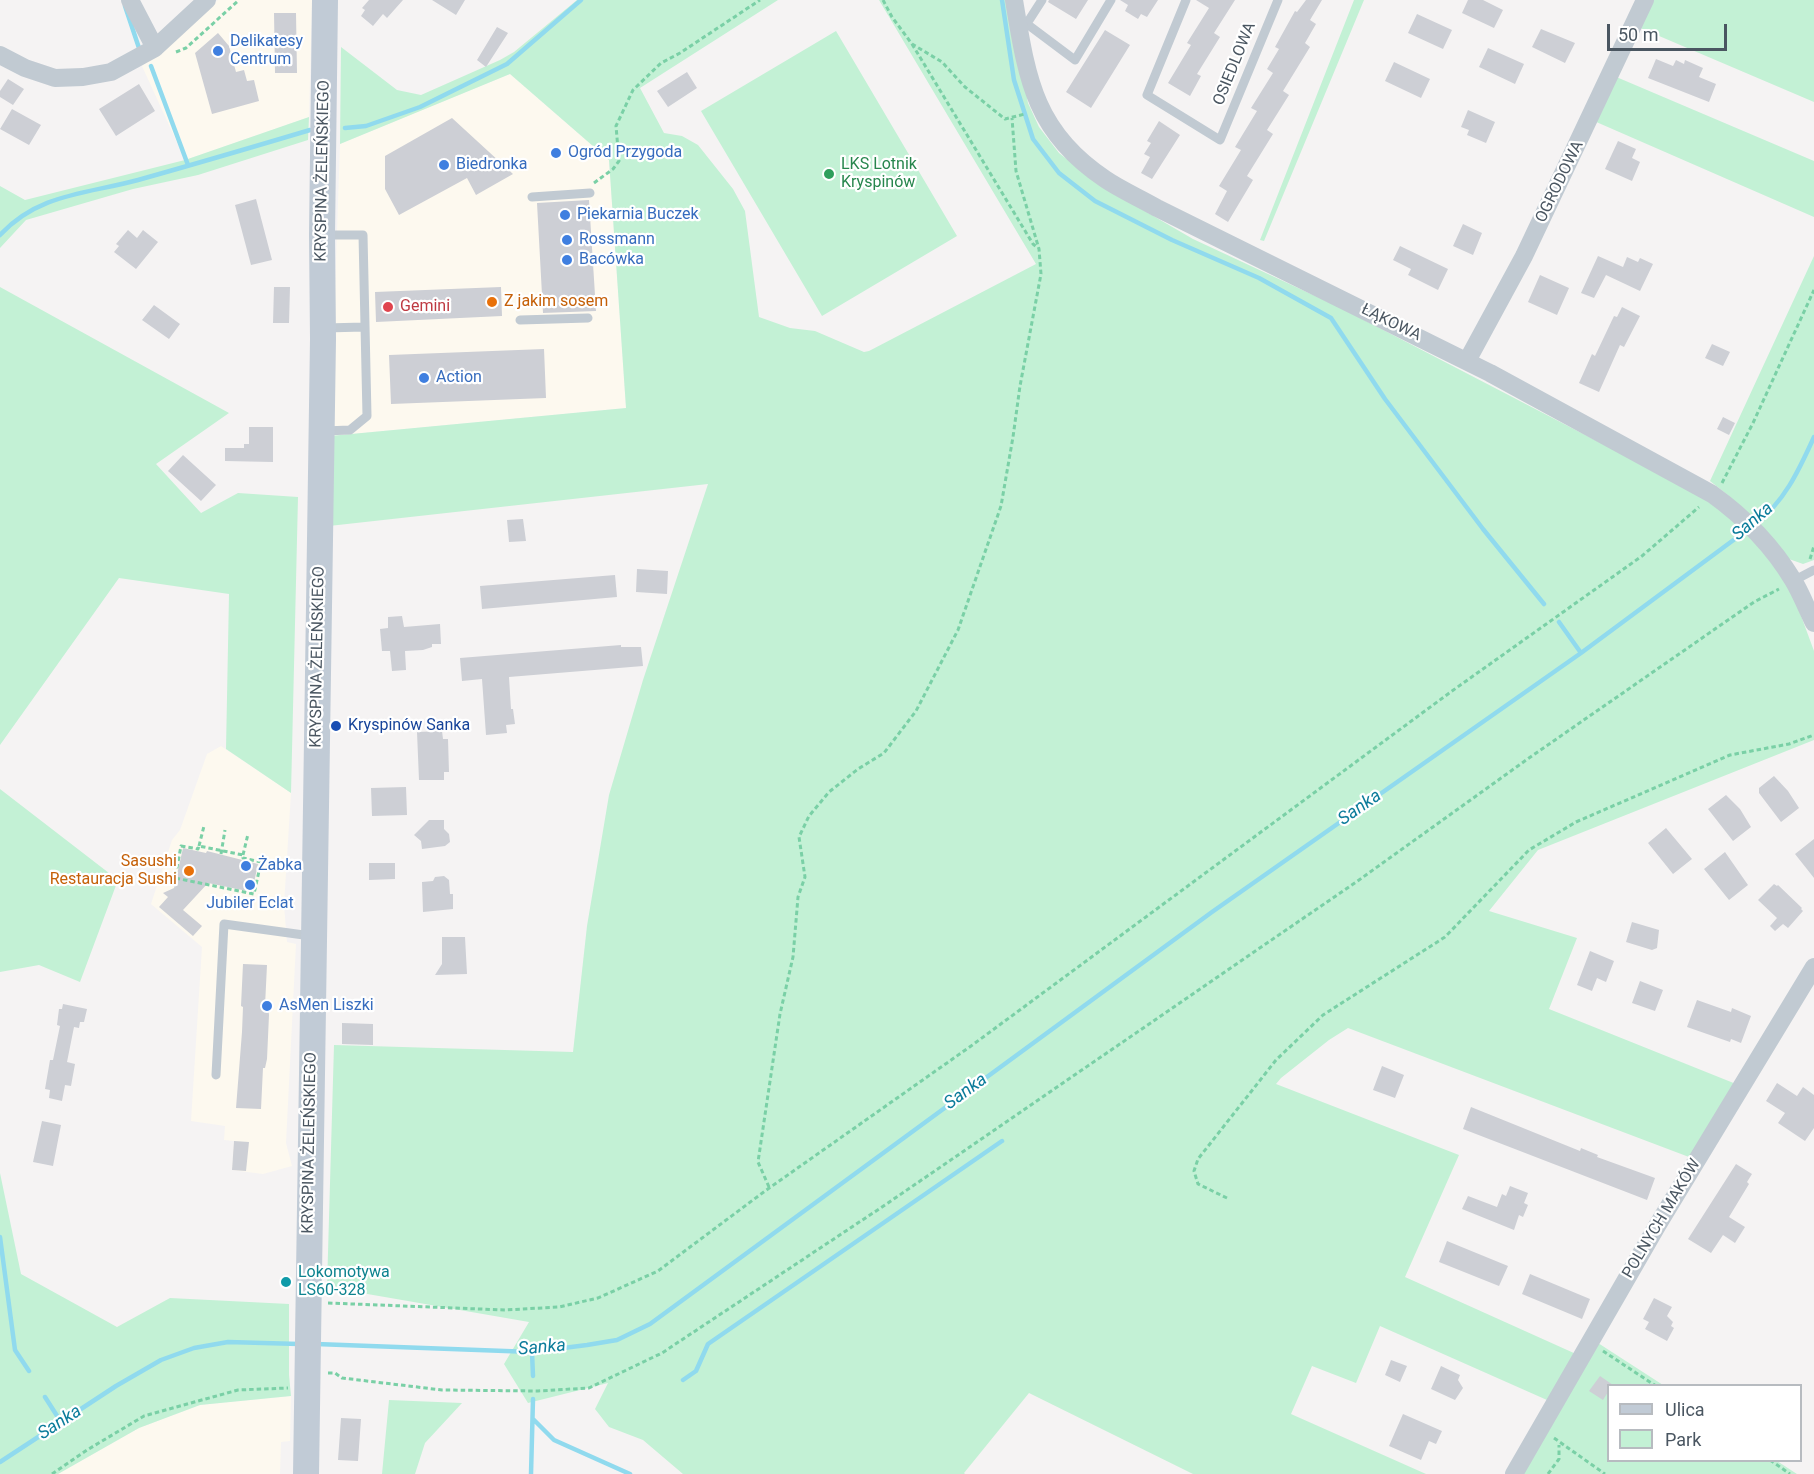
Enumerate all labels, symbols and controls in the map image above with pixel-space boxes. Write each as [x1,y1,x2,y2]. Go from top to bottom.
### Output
scale bar [1610,12,1730,50]
street label: OSIEDLOWA [1210,20,1260,108]
text: 50 m [1618,24,1658,45]
place label: Delikatesy Centrum [230,32,303,70]
marker: Delikatesy Centrum [211,44,225,58]
street label: KRYSPINA ŻELEŃSKIEGO [312,80,334,262]
street label: OGRODOWA [1532,138,1588,226]
place label: Ogród Przygoda [568,143,682,163]
marker: Ogród Przygoda [549,146,563,160]
place label: Biedronka [456,155,527,175]
place label: LKS Lotnik Kryspinów [841,155,917,193]
marker: Biedronka [437,158,451,172]
marker: LKS Lotnik Kryspinów [822,167,836,181]
place label: Piekarnia Buczek [577,205,699,225]
marker: Piekarnia Buczek [558,208,572,222]
place label: Rossmann [579,230,655,250]
marker: Rossmann [560,233,574,247]
place label: Bacówka [579,250,644,270]
marker: Bacówka [560,253,574,267]
place label: Z jakim sosem [504,292,608,312]
marker: Z jakim sosem [485,295,499,309]
place label: Gemini [400,297,450,317]
marker: Gemini [381,300,395,314]
street label: ŁĄKOWA [1358,300,1424,346]
place label: Action [436,368,482,388]
marker: Action [417,371,431,385]
water label: Sanka [1728,498,1778,546]
street label: KRYSPINA ŻELEŃSKIEGO [307,566,329,748]
place label: Kryspinów Sanka [348,716,470,736]
marker: Kryspinów Sanka [329,719,343,733]
water label: Sanka [1334,785,1386,831]
place label: Sasushi Restauracja Sushi [50,852,177,890]
place label: Żabka [258,856,302,876]
marker: Żabka [239,859,253,873]
marker: Sasushi Restauracja Sushi [182,864,196,878]
marker: Jubiler Eclat [243,878,257,892]
place label: Jubiler Eclat [206,894,294,914]
place label: AsMen Liszki [279,996,374,1016]
marker: AsMen Liszki [260,999,274,1013]
street label: KRYSPINA ŻELEŃSKIEGO [299,1052,321,1234]
water label: Sanka [940,1069,992,1115]
street label: POLNYCH MAKÓW [1619,1156,1705,1282]
place label: Lokomotywa LS60-328 [298,1263,390,1301]
marker: Lokomotywa LS60-328 [279,1275,293,1289]
water label: Sanka [517,1335,567,1361]
legend [1607,1384,1802,1462]
text: Ulica [1665,1399,1705,1420]
water label: Sanka [34,1401,86,1445]
text: Park [1665,1429,1701,1450]

